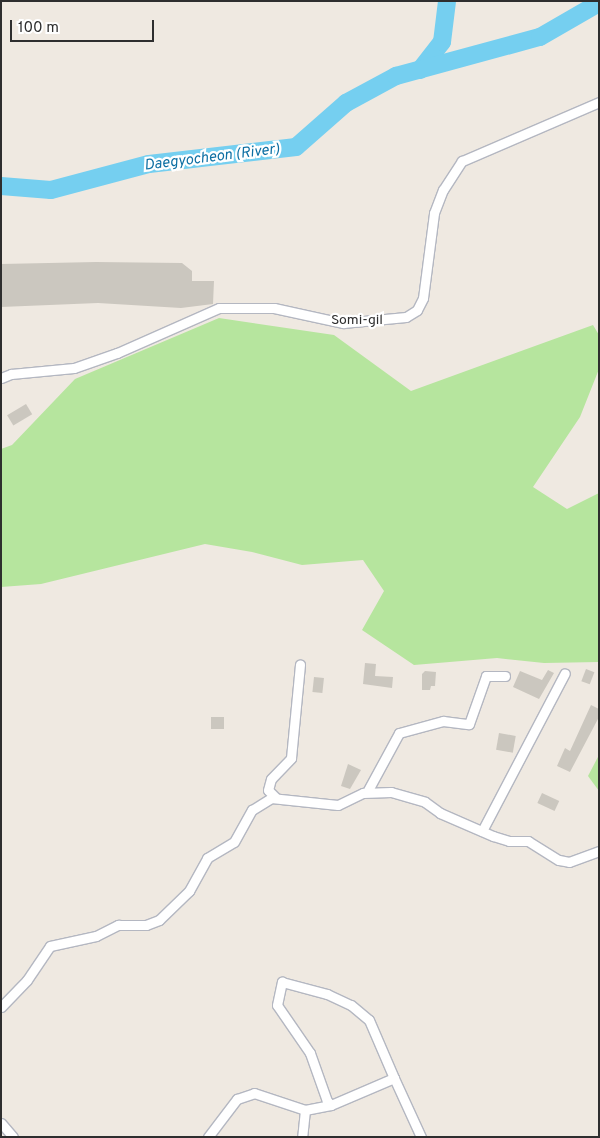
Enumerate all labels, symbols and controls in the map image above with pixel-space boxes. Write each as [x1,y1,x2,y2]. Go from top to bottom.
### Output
scale bar [12,10,156,42]
text: 100 m [18,19,59,38]
water label: Daegyocheon (River) [143,141,281,175]
street label: Somi-gil [331,313,383,329]

